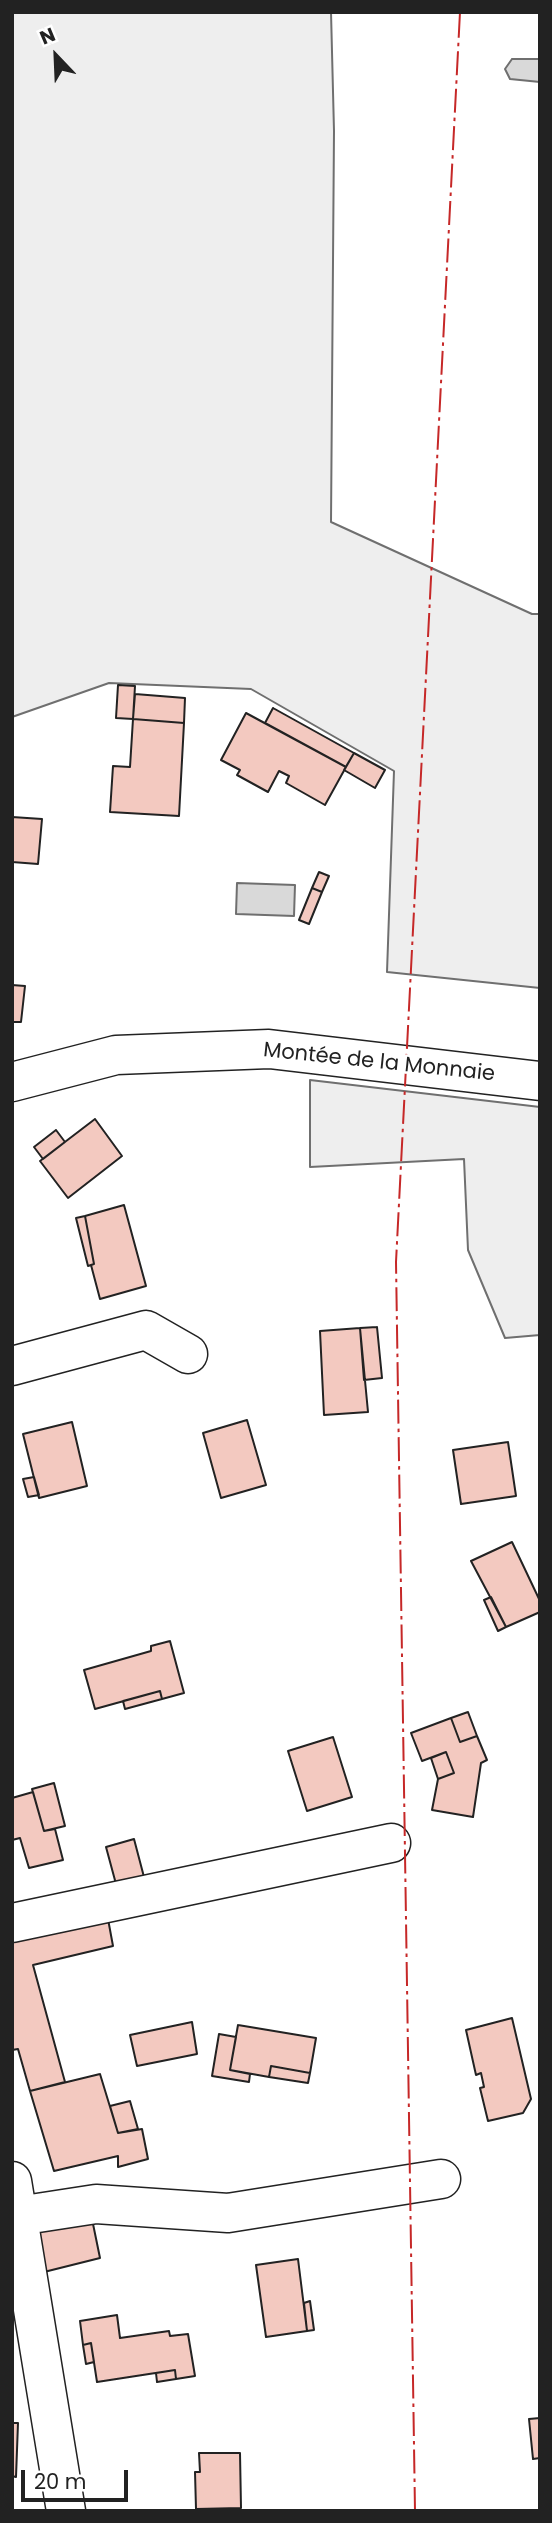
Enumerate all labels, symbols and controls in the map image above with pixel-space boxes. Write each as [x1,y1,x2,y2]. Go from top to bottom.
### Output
north arrow [21,21,91,91]
text: N [36,21,59,51]
street label: Montée de la Monnaie [262,1038,496,1088]
scale bar [24,2456,131,2500]
text: 20 m [34,2467,87,2496]

